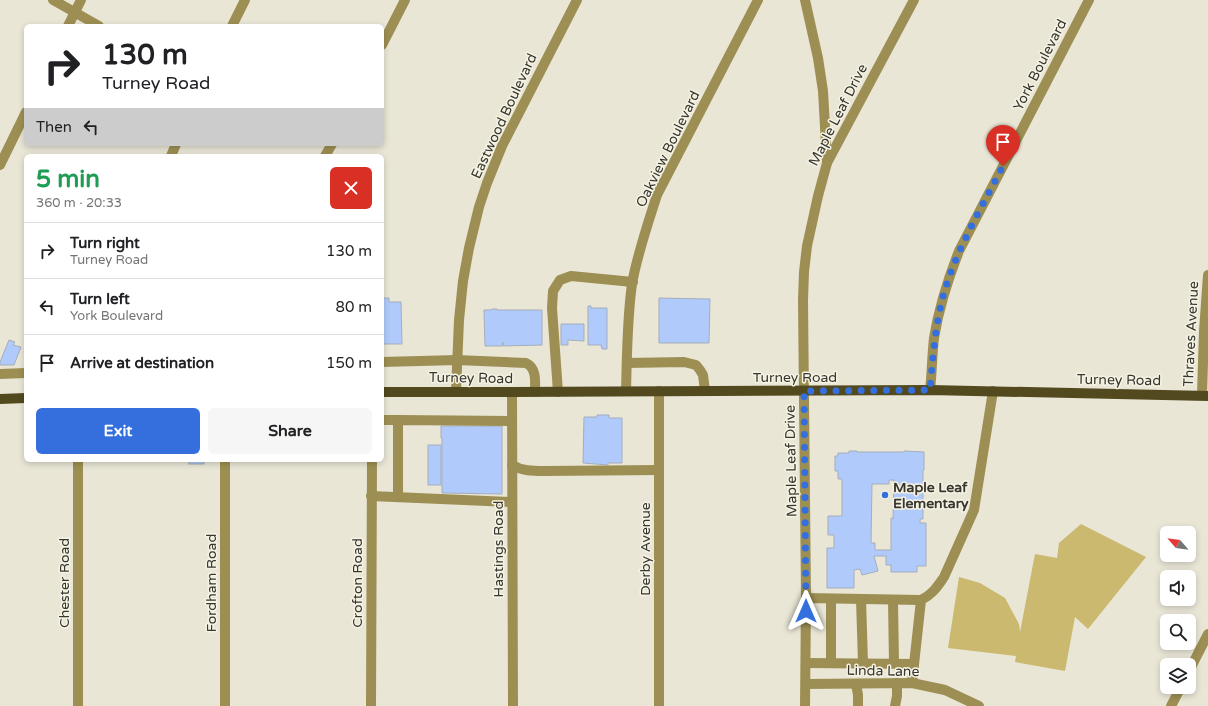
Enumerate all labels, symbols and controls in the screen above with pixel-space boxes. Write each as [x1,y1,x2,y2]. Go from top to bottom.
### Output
street label: York Boulevard [1010,16,1070,114]
text: 130 m [102,38,188,72]
icon: right [36,40,88,92]
street label: Eastwood Boulevard [467,51,541,181]
street label: Maple Leaf Drive [805,61,871,169]
text: Turney Road [102,72,210,94]
street label: Oakview Boulevard [632,88,704,210]
icon: left [80,116,102,138]
text: Then [36,118,72,136]
pin [986,125,1020,166]
icon: arrive [992,131,1014,153]
text: 5 min [36,165,100,194]
button: close [330,167,372,209]
text: 360 m · 20:33 [36,195,122,211]
text: Turn right [70,234,140,252]
icon: right [36,240,58,262]
text: 130 m [326,242,372,260]
text: Turney Road [70,252,148,268]
street label: Thraves Avenue [1180,281,1202,387]
text: Turn left [70,290,130,308]
icon: left [36,296,58,318]
text: 80 m [335,298,372,316]
text: York Boulevard [70,308,163,324]
icon: arrive [36,352,58,374]
text: Arrive at destination [70,354,214,372]
text: 150 m [326,354,372,372]
street label: Turney Road [429,369,513,387]
street label: Turney Road [753,369,837,386]
street label: Turney Road [1077,371,1161,389]
street label: Maple Leaf Drive [782,405,800,517]
button: Exit [36,408,200,454]
button: Share [208,408,372,454]
place label: Maple Leaf Elementary [893,479,969,512]
marker: Maple Leaf Elementary [880,490,890,500]
street label: Hastings Road [490,501,507,597]
street label: Derby Avenue [637,502,654,596]
north arrow [1160,526,1196,562]
map controls [1160,526,1196,694]
street label: Fordham Road [203,534,220,632]
street label: Chester Road [56,538,73,628]
street label: Crofton Road [349,538,366,628]
button: sound [1160,570,1196,606]
position arrow [785,590,827,632]
button: search [1160,614,1196,650]
button: layers [1160,658,1196,694]
street label: Linda Lane [846,662,920,680]

